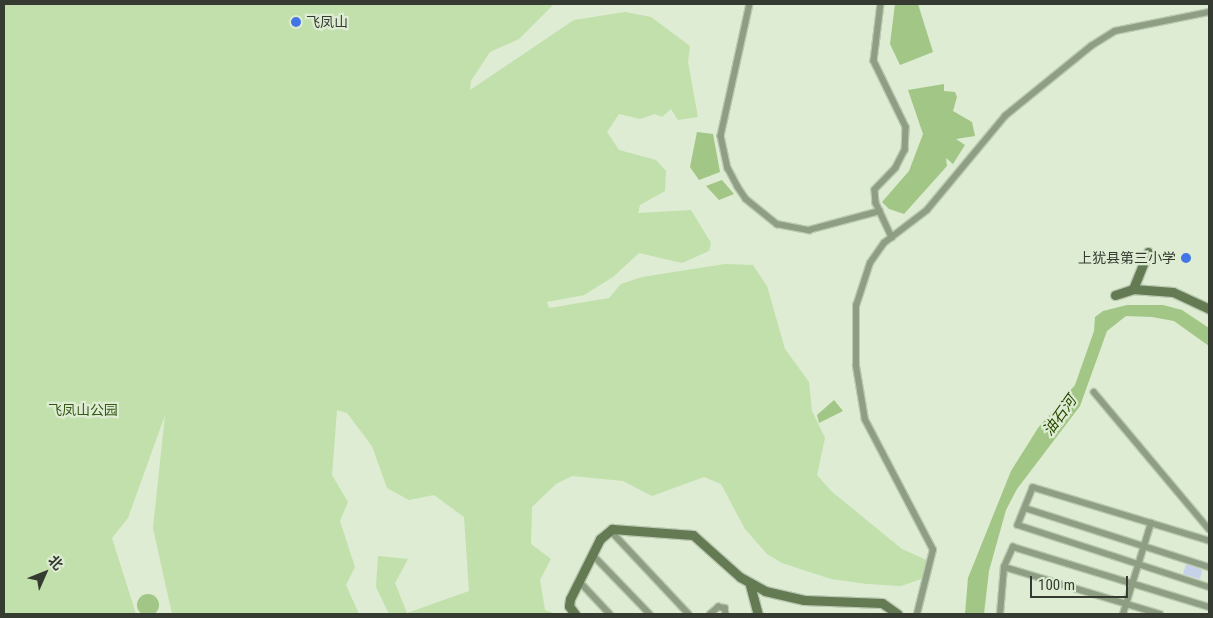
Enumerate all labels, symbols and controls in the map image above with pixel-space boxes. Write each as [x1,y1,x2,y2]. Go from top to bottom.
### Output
place label: 飞凤山 [306,14,348,30]
marker: 飞凤山 [290,16,302,28]
place label: 上犹县第三小学 [1078,250,1176,266]
marker: 上犹县第三小学 [1180,252,1192,264]
water label: 油石河 [1039,393,1081,439]
park label: 飞凤山公园 [48,402,118,418]
north arrow [20,548,70,598]
text: 北 [45,552,66,573]
scale bar [1033,566,1130,598]
text: 100 m [1038,576,1075,594]

